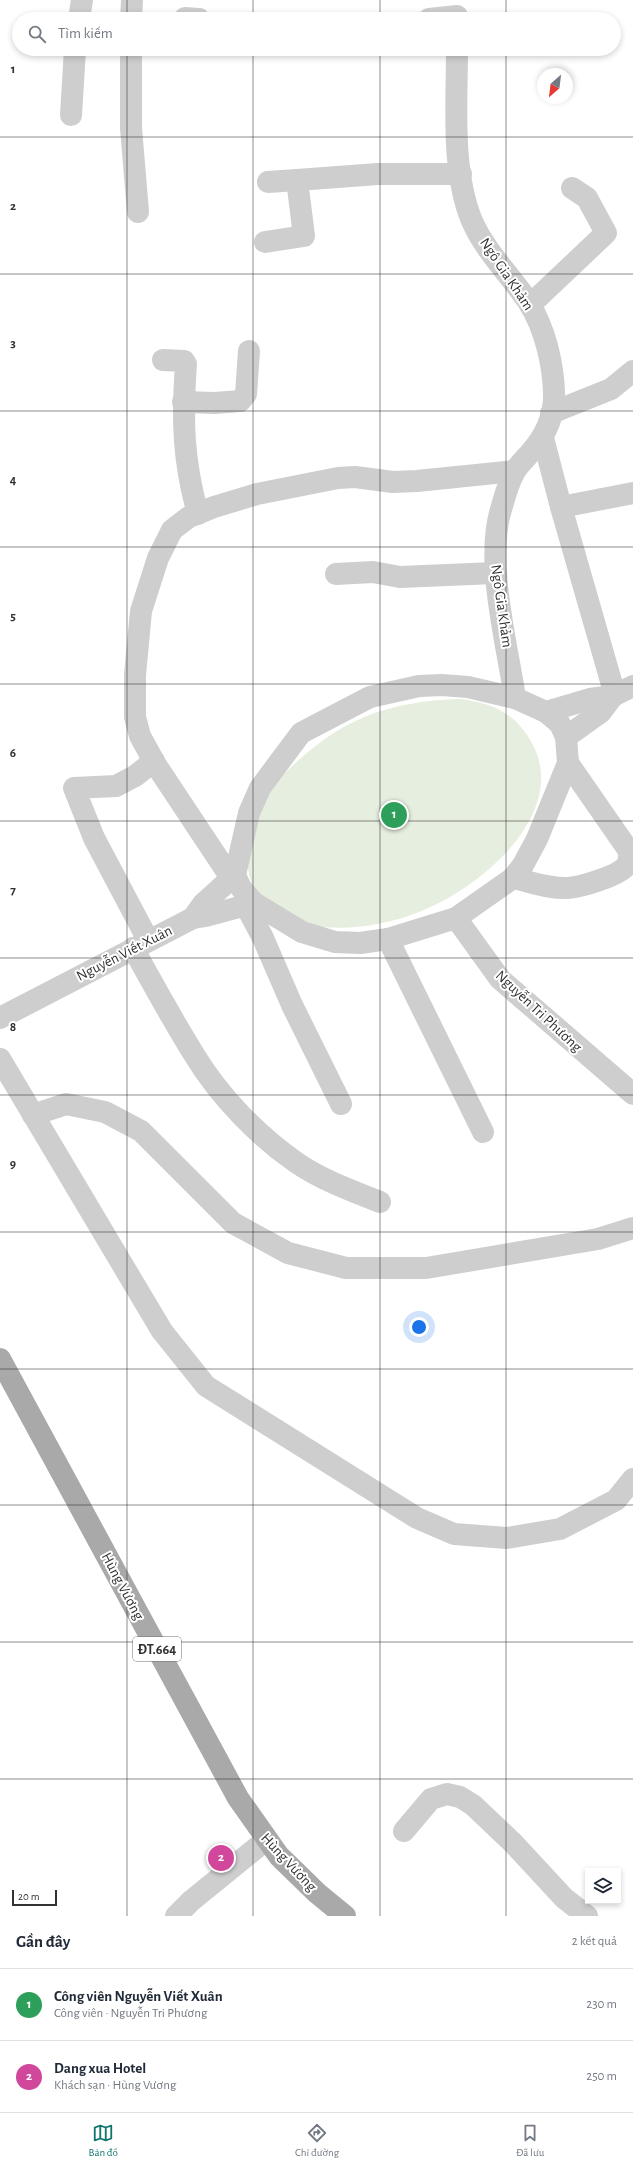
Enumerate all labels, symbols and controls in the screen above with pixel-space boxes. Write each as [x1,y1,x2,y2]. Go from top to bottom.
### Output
search box [12,12,621,56]
icon: search [26,23,48,45]
text: Tìm kiếm [58,26,113,41]
text: 1 [11,63,15,76]
north arrow [537,68,573,104]
text: 2 [10,200,16,213]
street label: Ngô Gia Khảm [477,235,536,313]
text: 3 [10,337,16,350]
text: 4 [10,474,17,487]
street label: Ngô Gia Khảm [488,564,515,649]
text: 5 [10,610,16,623]
text: 6 [10,747,16,760]
pin: 1 [381,800,407,830]
text: 7 [10,884,16,897]
street label: Nguyễn Viết Xuân [74,922,174,984]
street label: Nguyễn Tri Phương [493,967,586,1055]
text: 8 [10,1021,16,1034]
text: 9 [10,1158,16,1171]
your location [409,1317,429,1337]
street label: Hùng Vương [99,1550,147,1623]
road number: ĐT.664 [133,1637,181,1661]
street label: Hùng Vương [258,1830,320,1895]
pin: 2 [208,1843,234,1873]
map controls [585,1868,621,1904]
button: layers [585,1868,621,1904]
scale bar [12,1888,57,1907]
text: 20 m [18,1891,39,1902]
text: Gần đây [16,1933,70,1950]
text: 2 kết quả [572,1935,617,1948]
text: Công viên Nguyễn Viết Xuân [54,1989,223,2004]
text: 1 [27,1998,31,2011]
text: 230 m [586,1998,617,2011]
text: Công viên · Nguyễn Tri Phương [54,2007,207,2020]
text: Dang xua Hotel [54,2061,146,2076]
text: 2 [26,2070,32,2083]
text: 250 m [586,2070,617,2083]
text: Khách sạn · Hùng Vương [54,2079,176,2092]
tab: Bản đồ [89,2122,118,2159]
tab: Chỉ đường [295,2122,339,2159]
tab: Đã lưu [516,2122,544,2159]

